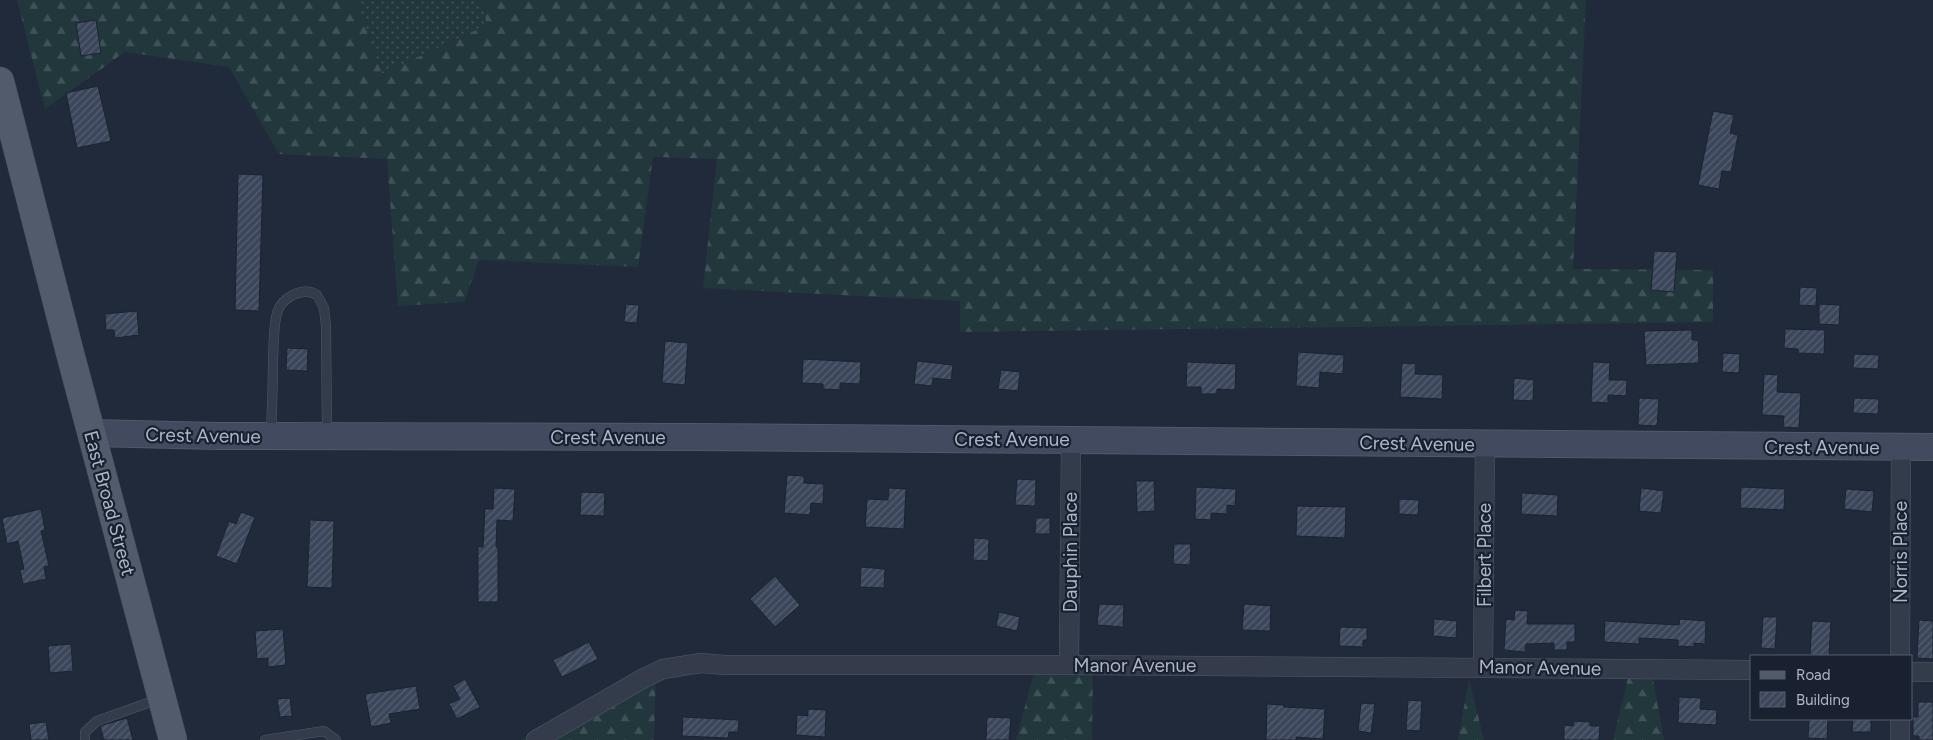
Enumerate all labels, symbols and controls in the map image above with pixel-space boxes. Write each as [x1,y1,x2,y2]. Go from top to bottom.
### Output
street label: Crest Avenue [145,423,261,448]
street label: Crest Avenue [550,426,666,449]
street label: East Broad Street [79,428,140,578]
street label: Crest Avenue [954,428,1070,451]
street label: Crest Avenue [1359,431,1475,456]
street label: Crest Avenue [1764,436,1880,459]
street label: Dauphin Place [1059,492,1082,612]
street label: Norris Place [1889,501,1912,603]
street label: Filbert Place [1473,503,1496,607]
street label: Manor Avenue [1074,654,1196,677]
street label: Manor Avenue [1478,655,1602,680]
legend [1750,655,1913,720]
text: Road [1796,666,1831,684]
text: Building [1796,691,1850,709]

